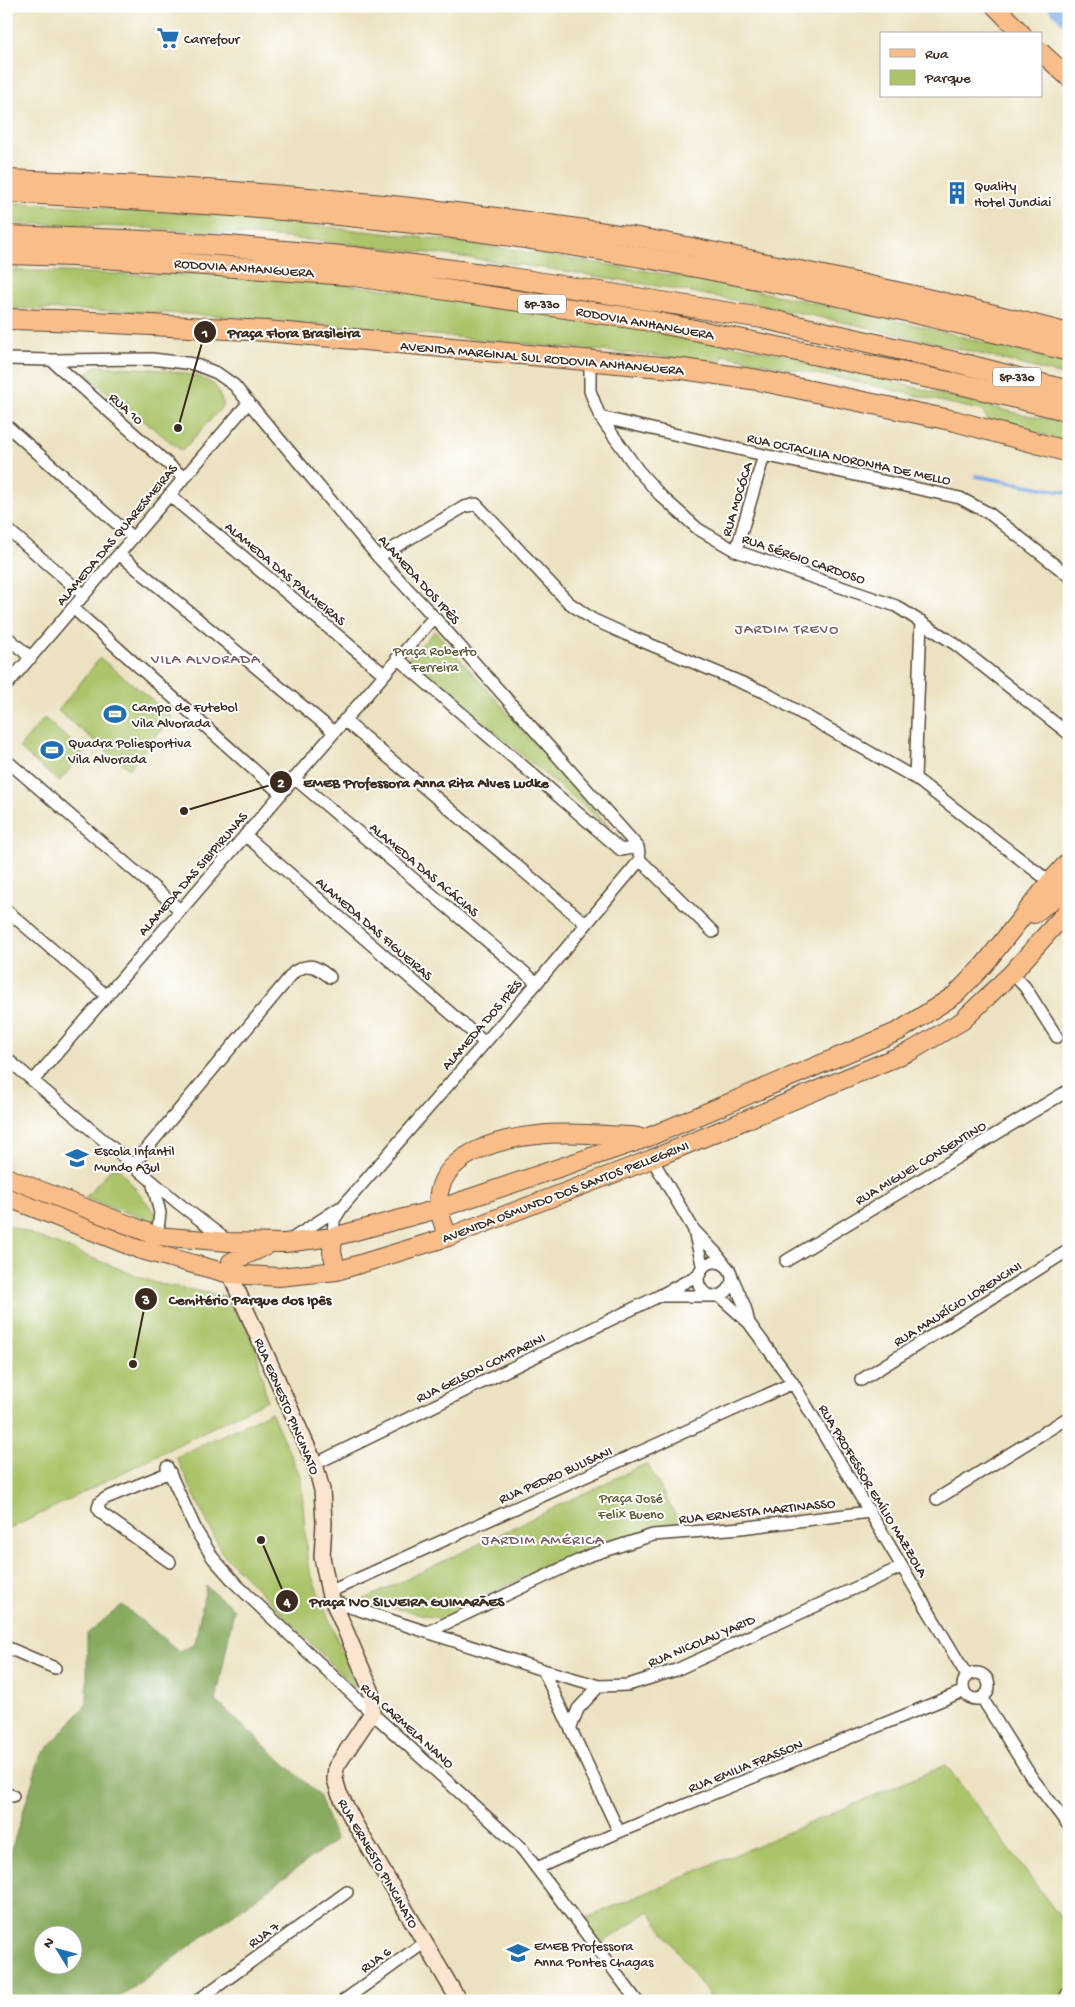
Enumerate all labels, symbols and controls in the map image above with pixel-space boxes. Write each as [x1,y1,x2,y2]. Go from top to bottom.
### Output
supermarket icon: Carrefour [155,25,181,51]
place label: Carrefour [184,32,241,49]
legend [880,32,1042,98]
text: Rua [925,46,949,64]
text: Parque [924,70,971,88]
place label: Quality Hotel Jundiai [974,179,1051,212]
building icon: Quality Hotel Jundiai [944,180,970,206]
street label: RODOVIA ANHANGUERA [173,256,315,283]
road number: SP-330 [518,294,566,314]
street label: RODOVIA ANHANGUERA [574,304,716,345]
callout: Praça Flora Brasileira [192,317,370,347]
text: 1 [201,325,208,343]
text: Praça Flora Brasileira [227,325,361,343]
street label: AVENIDA MARGINAL SUL RODOVIA ANHANGUERA [399,339,685,380]
road number: SP-330 [993,368,1041,387]
street label: RUA 10 [105,390,146,430]
street label: RUA OCTACILIA NORONHA DE MELLO [745,431,953,490]
street label: RUA MOCÓCA [719,460,758,539]
street label: ALAMEDA DAS QUARESMEIRAS [54,461,183,610]
street label: ALAMEDA DAS PALMEIRAS [220,519,349,631]
street label: RUA SÉRGIO CARDOSO [739,531,868,590]
street label: ALAMEDA DOS IPÊS [374,532,463,629]
district label: JARDIM TREVO [735,621,839,639]
park label: Praça Roberto Ferreira [392,644,477,677]
district label: VILA ALVORADA [150,651,261,669]
place label: Campo de Futebol Vila Alvorada [131,700,238,733]
sports icon: Campo de Futebol Vila Alvorada [102,701,128,727]
place label: Quadra Poliesportiva Vila Alvorada [67,736,193,769]
sports icon: Quadra Poliesportiva Vila Alvorada [39,737,65,763]
callout: EMEB Professora Anna Rita Alves Ludke [268,767,559,797]
text: 2 [277,775,285,793]
text: EMEB Professora Anna Rita Alves Ludke [303,775,550,793]
street label: ALAMEDA DAS SIBIPIRUNAS [135,809,253,940]
street label: ALAMEDA DAS ACÁCIAS [365,820,482,922]
street label: ALAMEDA DAS FIGUEIRAS [311,874,436,986]
street label: ALAMEDA DOS IPÊS [439,976,527,1074]
street label: RUA MIGUEL CONSENTINO [853,1118,990,1210]
street label: AVENIDA OSMUNDO DOS SANTOS PELLEGRINI [440,1138,692,1248]
place label: Escola Infantil Mundo Azul [94,1144,175,1177]
school or university icon: Escola Infantil Mundo Azul [64,1145,90,1171]
street label: RUA MAURÍCIO LORENCINI [891,1259,1026,1352]
callout: Cemitério Parque dos Ipês [133,1284,341,1314]
text: 3 [141,1292,150,1310]
text: Cemitério Parque dos Ipês [168,1292,333,1310]
street label: RUA GELSON COMPARINI [414,1330,549,1408]
street label: RUA ERNESTO PINCINATO [249,1336,322,1478]
street label: RUA PROFESSOR EMÍLIO MAZZOLA [813,1402,931,1581]
street label: RUA PEDRO BULISANI [497,1444,615,1509]
park label: Praça José Felix Bueno [597,1491,664,1524]
street label: RUA ERNESTA MARTINASSO [678,1496,837,1529]
district label: JARDIM AMÉRICA [481,1532,605,1550]
callout: Praça IVO SILVEIRA GUIMARÃES [275,1586,515,1616]
text: 4 [282,1594,291,1612]
text: Praça IVO SILVEIRA GUIMARÃES [308,1594,506,1612]
street label: RUA NICOLAU YARID [646,1612,759,1673]
street label: RUA CARMELA NANO [356,1680,457,1774]
street label: RUA EMILIA FRASSON [686,1737,806,1798]
street label: RUA ERNESTO PINCINATO [333,1796,421,1933]
street label: RUA 7 [246,1919,284,1953]
north arrow [32,1924,82,1974]
text: N [40,1935,59,1952]
place label: EMEB Professora Anna Pontes Chagas [534,1939,654,1972]
school or university icon: EMEB Professora Anna Pontes Chagas [505,1940,531,1966]
street label: RUA 6 [358,1944,396,1978]

